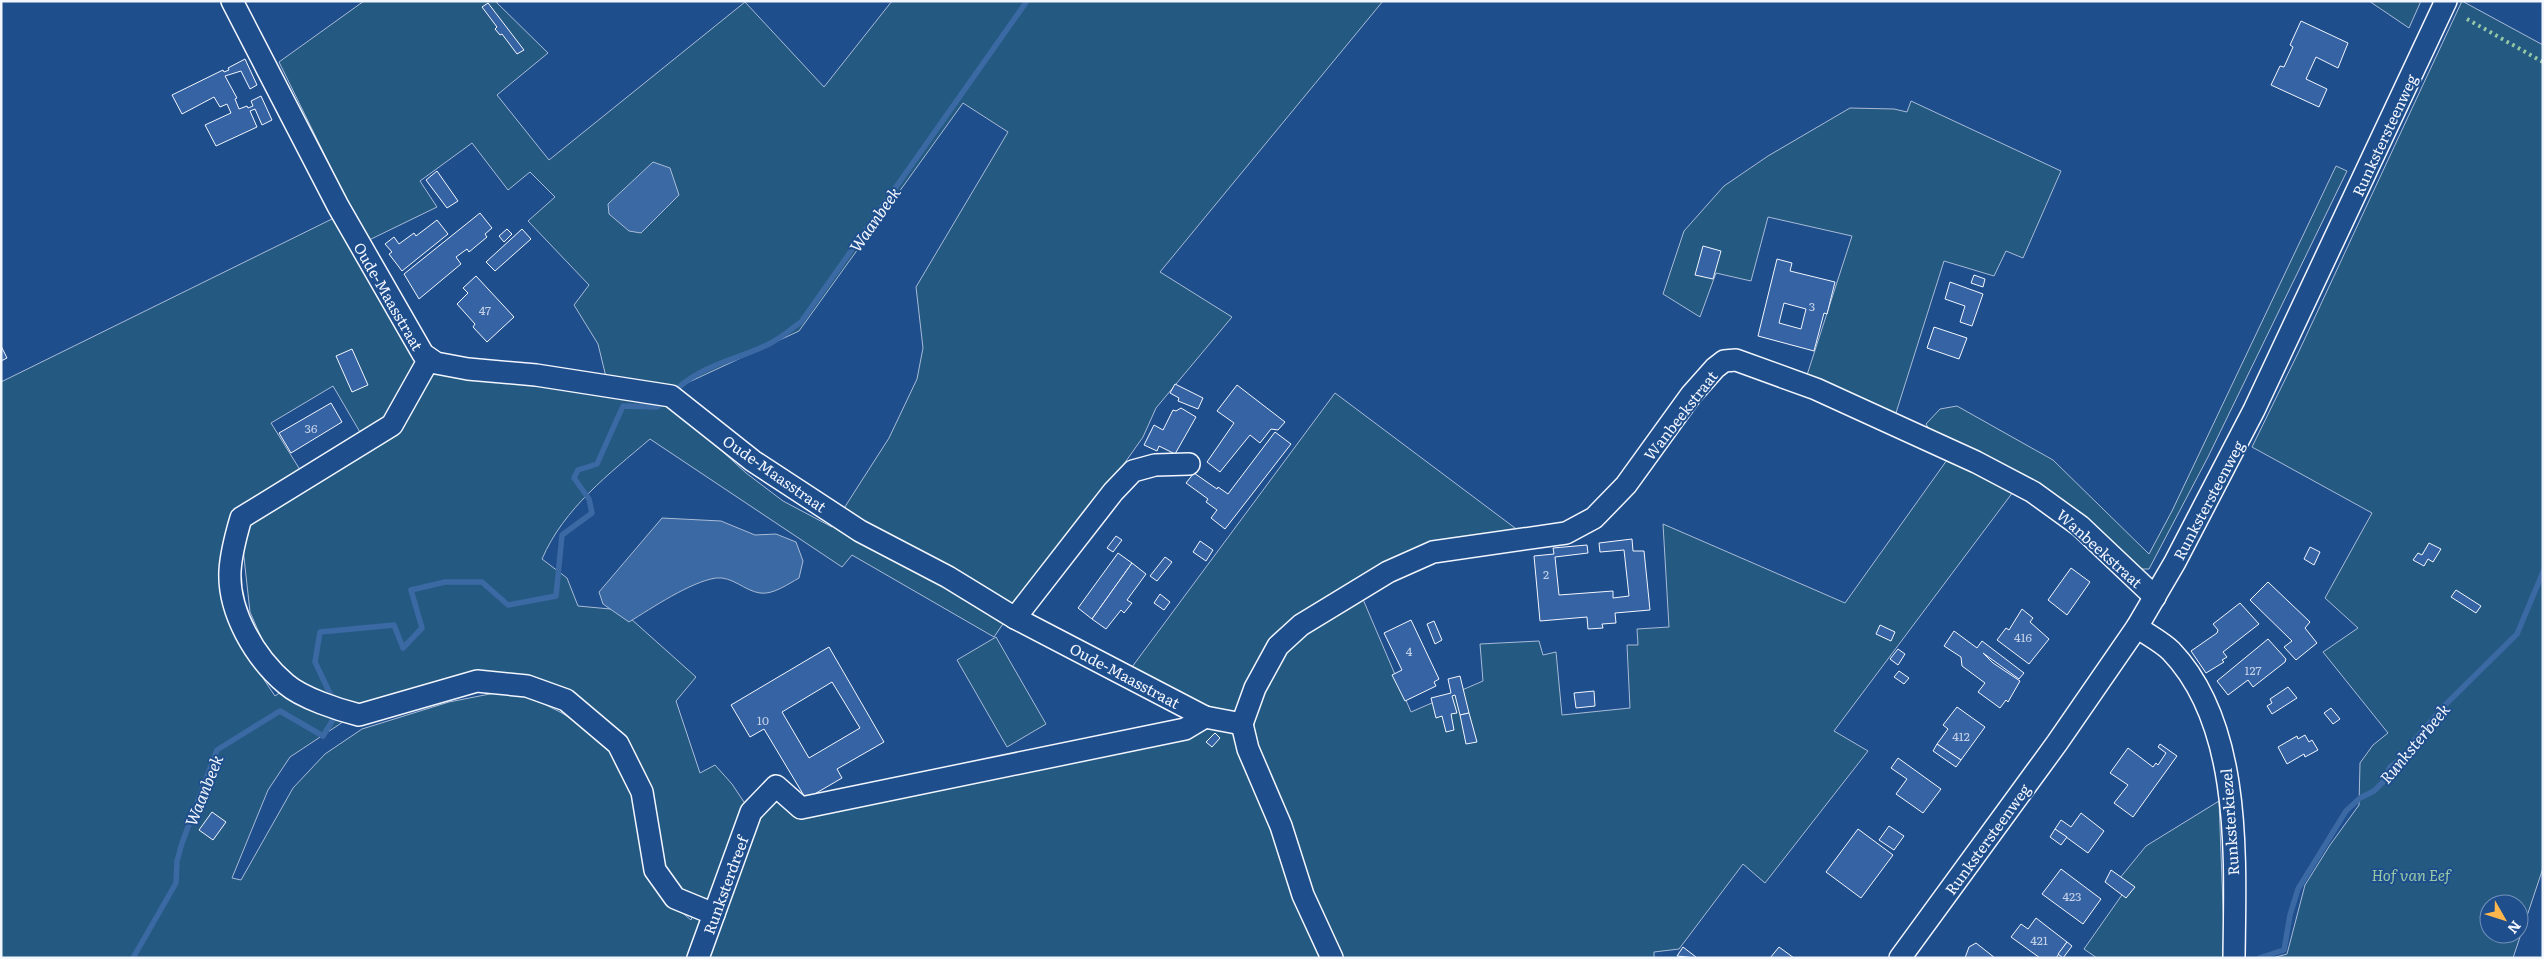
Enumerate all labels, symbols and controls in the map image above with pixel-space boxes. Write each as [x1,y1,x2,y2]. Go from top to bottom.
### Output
street label: Runkstersteenweg [2346,70,2423,200]
water label: Waanbeek [843,181,906,257]
street label: Oude-Maasstraat [349,237,429,355]
house number: 3 [1809,297,1815,315]
house number: 47 [479,301,491,319]
street label: Wanbeekstraat [1638,365,1722,465]
house number: 36 [305,419,318,437]
street label: Oude-Maasstraat [718,429,832,517]
street label: Runkstersteenweg [2167,436,2250,564]
street label: Wanbeekstraat [2052,503,2148,593]
house number: 2 [1543,565,1549,583]
house number: 416 [2014,628,2033,646]
street label: Oude-Maasstraat [1066,636,1184,714]
house number: 4 [1406,642,1413,660]
house number: 127 [2245,661,2261,679]
water label: Runksterbeek [2373,697,2455,788]
house number: 10 [757,711,769,729]
house number: 412 [1952,727,1970,745]
water label: Waanbeek [178,750,228,829]
street label: Runksterkiezel [2214,768,2244,876]
street label: Runkstersteenweg [1939,778,2036,899]
street label: Runksterdreef [697,831,754,938]
park label: Hof van Eef [2371,863,2453,886]
house number: 423 [2062,887,2082,905]
north arrow [2479,894,2529,944]
text: N [2503,917,2526,939]
house number: 421 [2030,931,2048,949]

